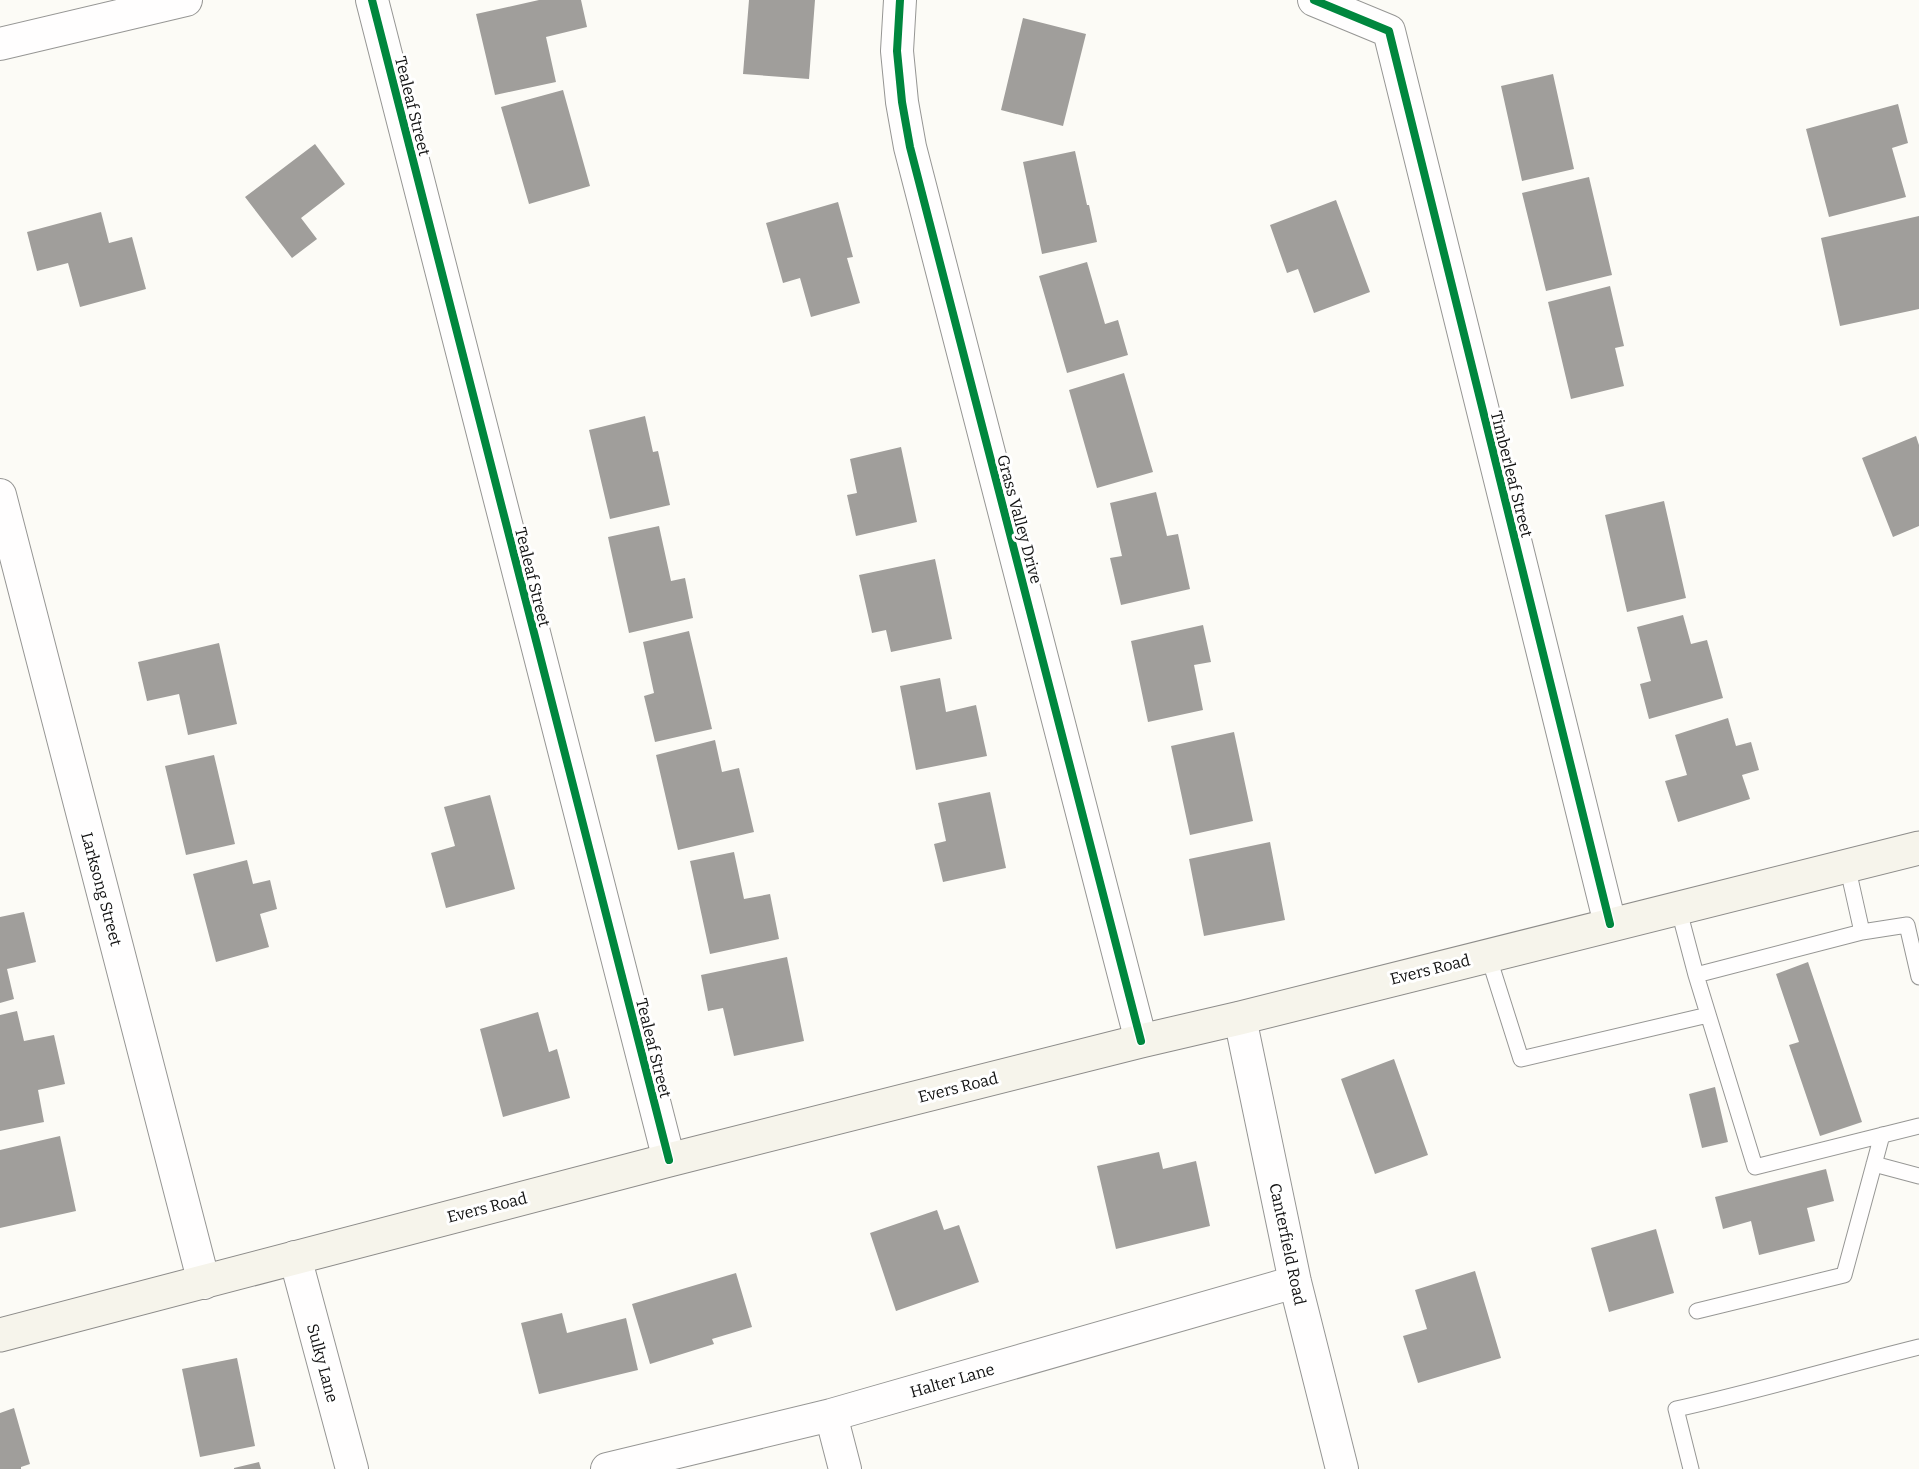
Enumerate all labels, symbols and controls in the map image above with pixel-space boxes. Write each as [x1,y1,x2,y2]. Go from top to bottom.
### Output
street label: Tealeaf Street [391,54,434,158]
street label: Timberleaf Street [1487,409,1536,540]
street label: Grass Valley Drive [993,453,1046,586]
street label: Tealeaf Street [511,525,554,629]
street label: Larksong Street [77,830,126,948]
street label: Evers Road [1388,950,1473,989]
street label: Tealeaf Street [632,996,675,1100]
street label: Evers Road [916,1068,1001,1107]
street label: Canterfield Road [1265,1181,1310,1307]
street label: Evers Road [445,1188,530,1227]
street label: Sulky Lane [303,1322,342,1405]
street label: Halter Lane [908,1359,996,1402]

